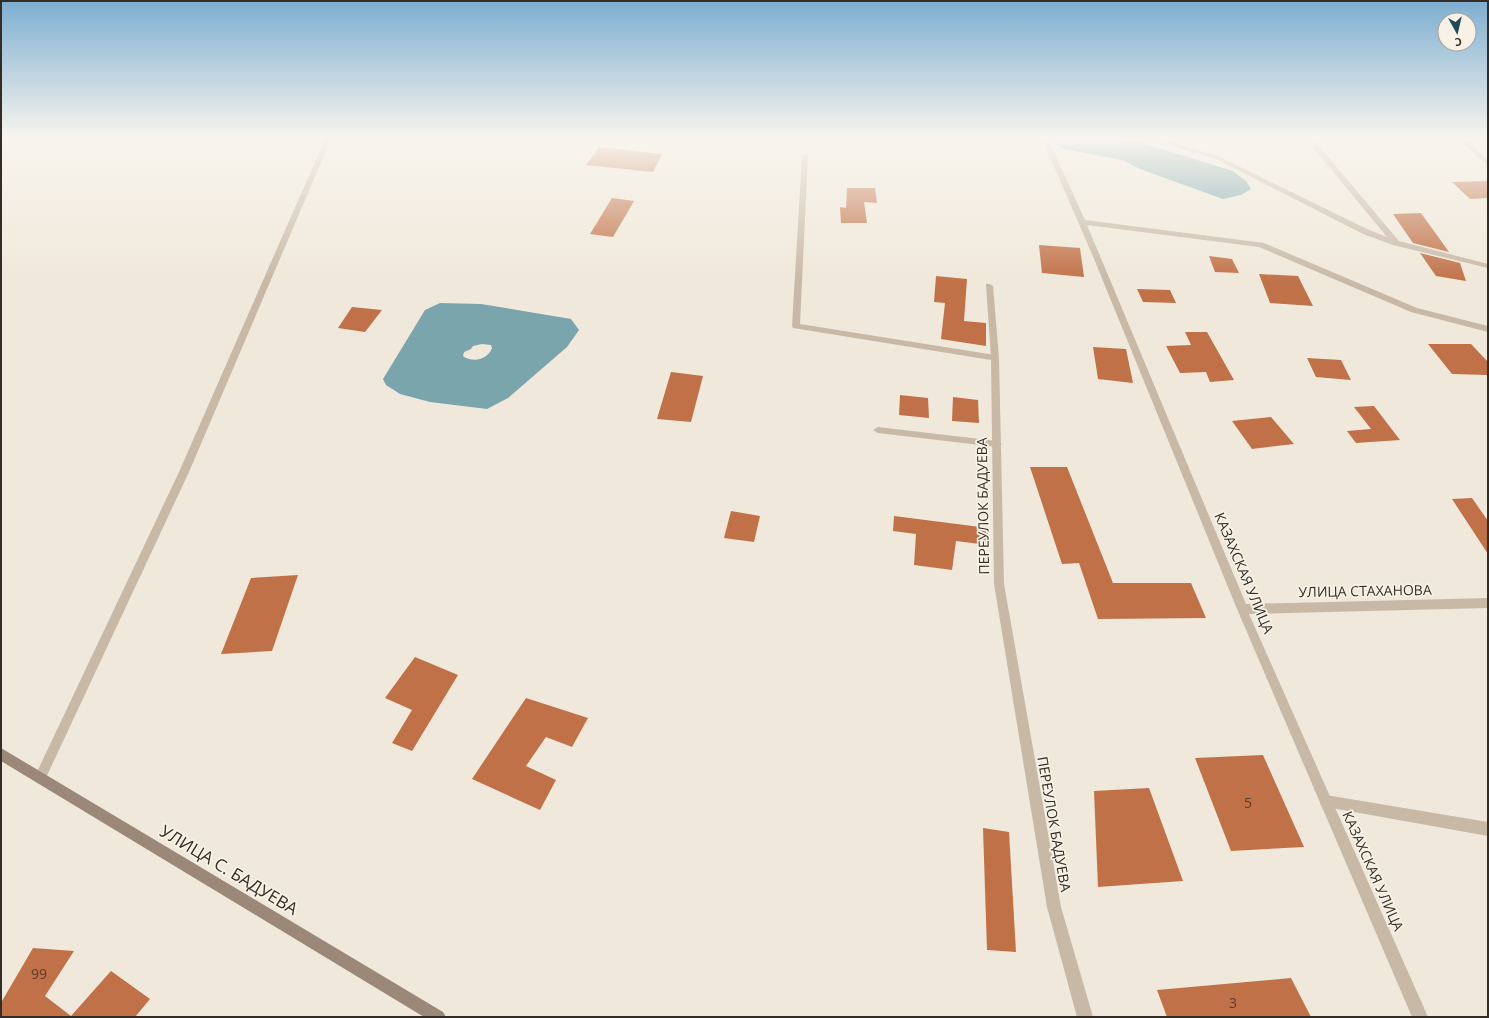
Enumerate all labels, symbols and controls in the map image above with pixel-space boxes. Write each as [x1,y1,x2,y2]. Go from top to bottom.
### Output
north arrow [1437,12,1477,52]
text: С [1454,34,1463,50]
street label: ПЕРЕУЛОК БАДУЕВА [972,437,993,575]
street label: КАЗАХСКАЯ УЛИЦА [1210,509,1279,636]
street label: УЛИЦА СТАХАНОВА [1298,580,1432,601]
street label: ПЕРЕУЛОК БАДУЕВА [1033,755,1076,893]
house number: 5 [1244,793,1252,812]
street label: КАЗАХСКАЯ УЛИЦА [1338,808,1409,934]
street label: УЛИЦА С. БАДУЕВА [156,819,303,920]
house number: 99 [31,964,47,983]
house number: 3 [1229,993,1237,1012]

